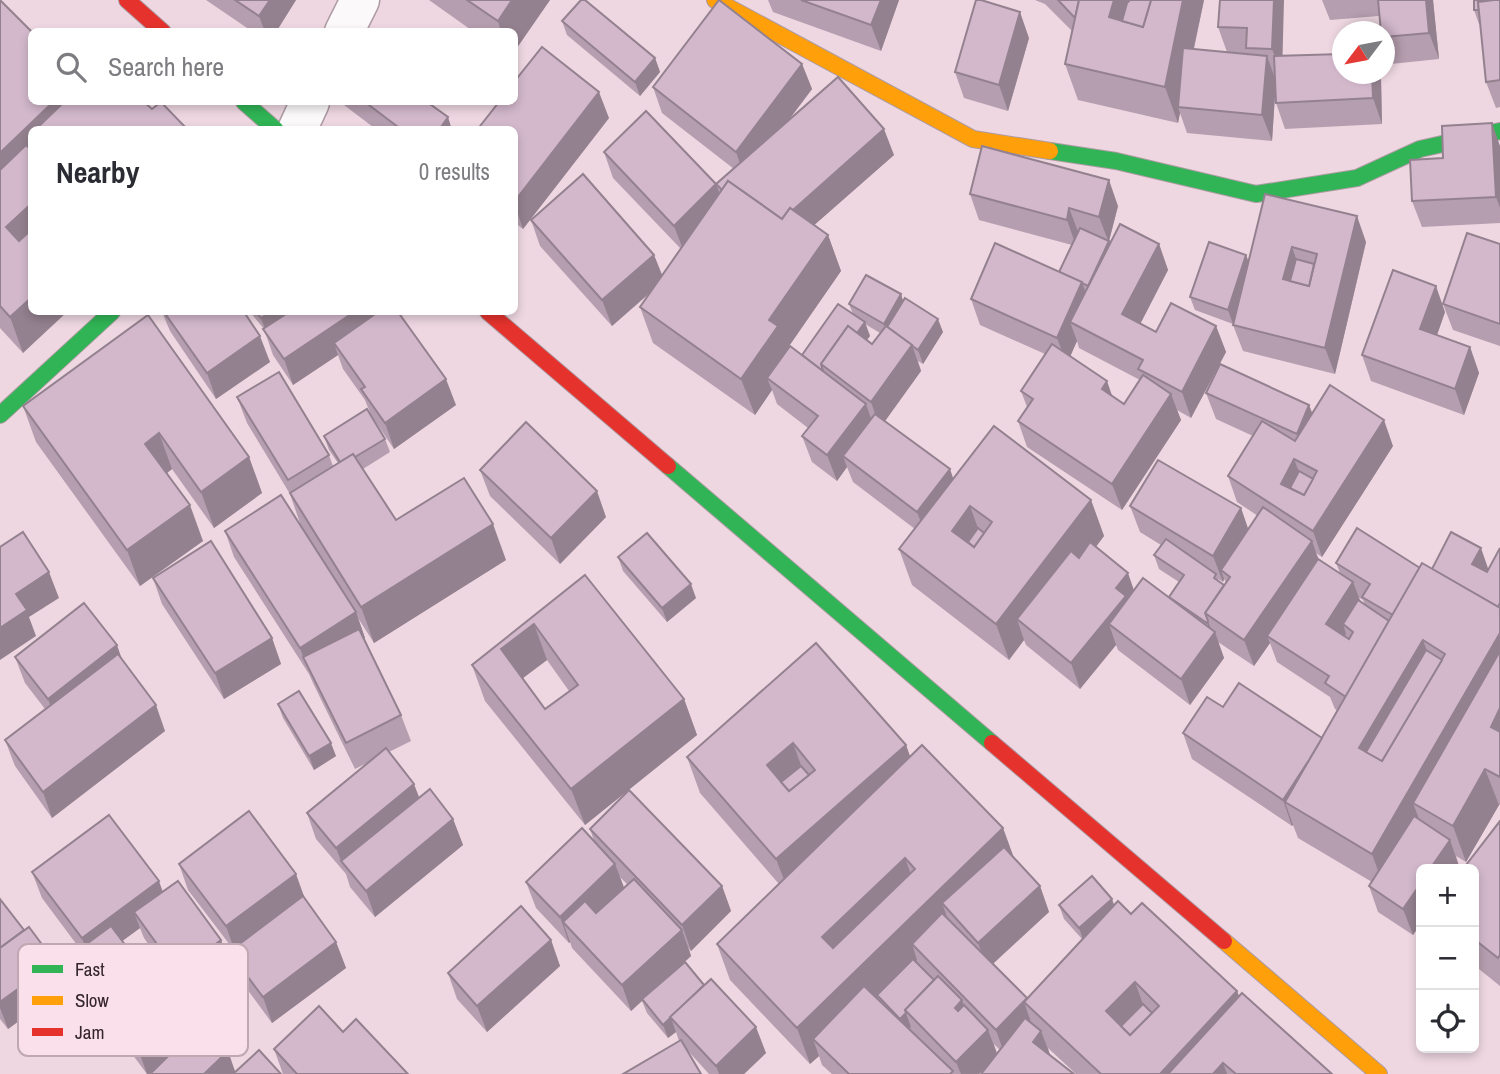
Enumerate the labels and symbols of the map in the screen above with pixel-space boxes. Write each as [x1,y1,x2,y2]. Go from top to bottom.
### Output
north arrow [1332,21,1395,84]
legend [18,944,248,1056]
text: Fast [75,956,105,982]
text: Slow [75,987,110,1013]
text: Jam [75,1019,104,1045]

